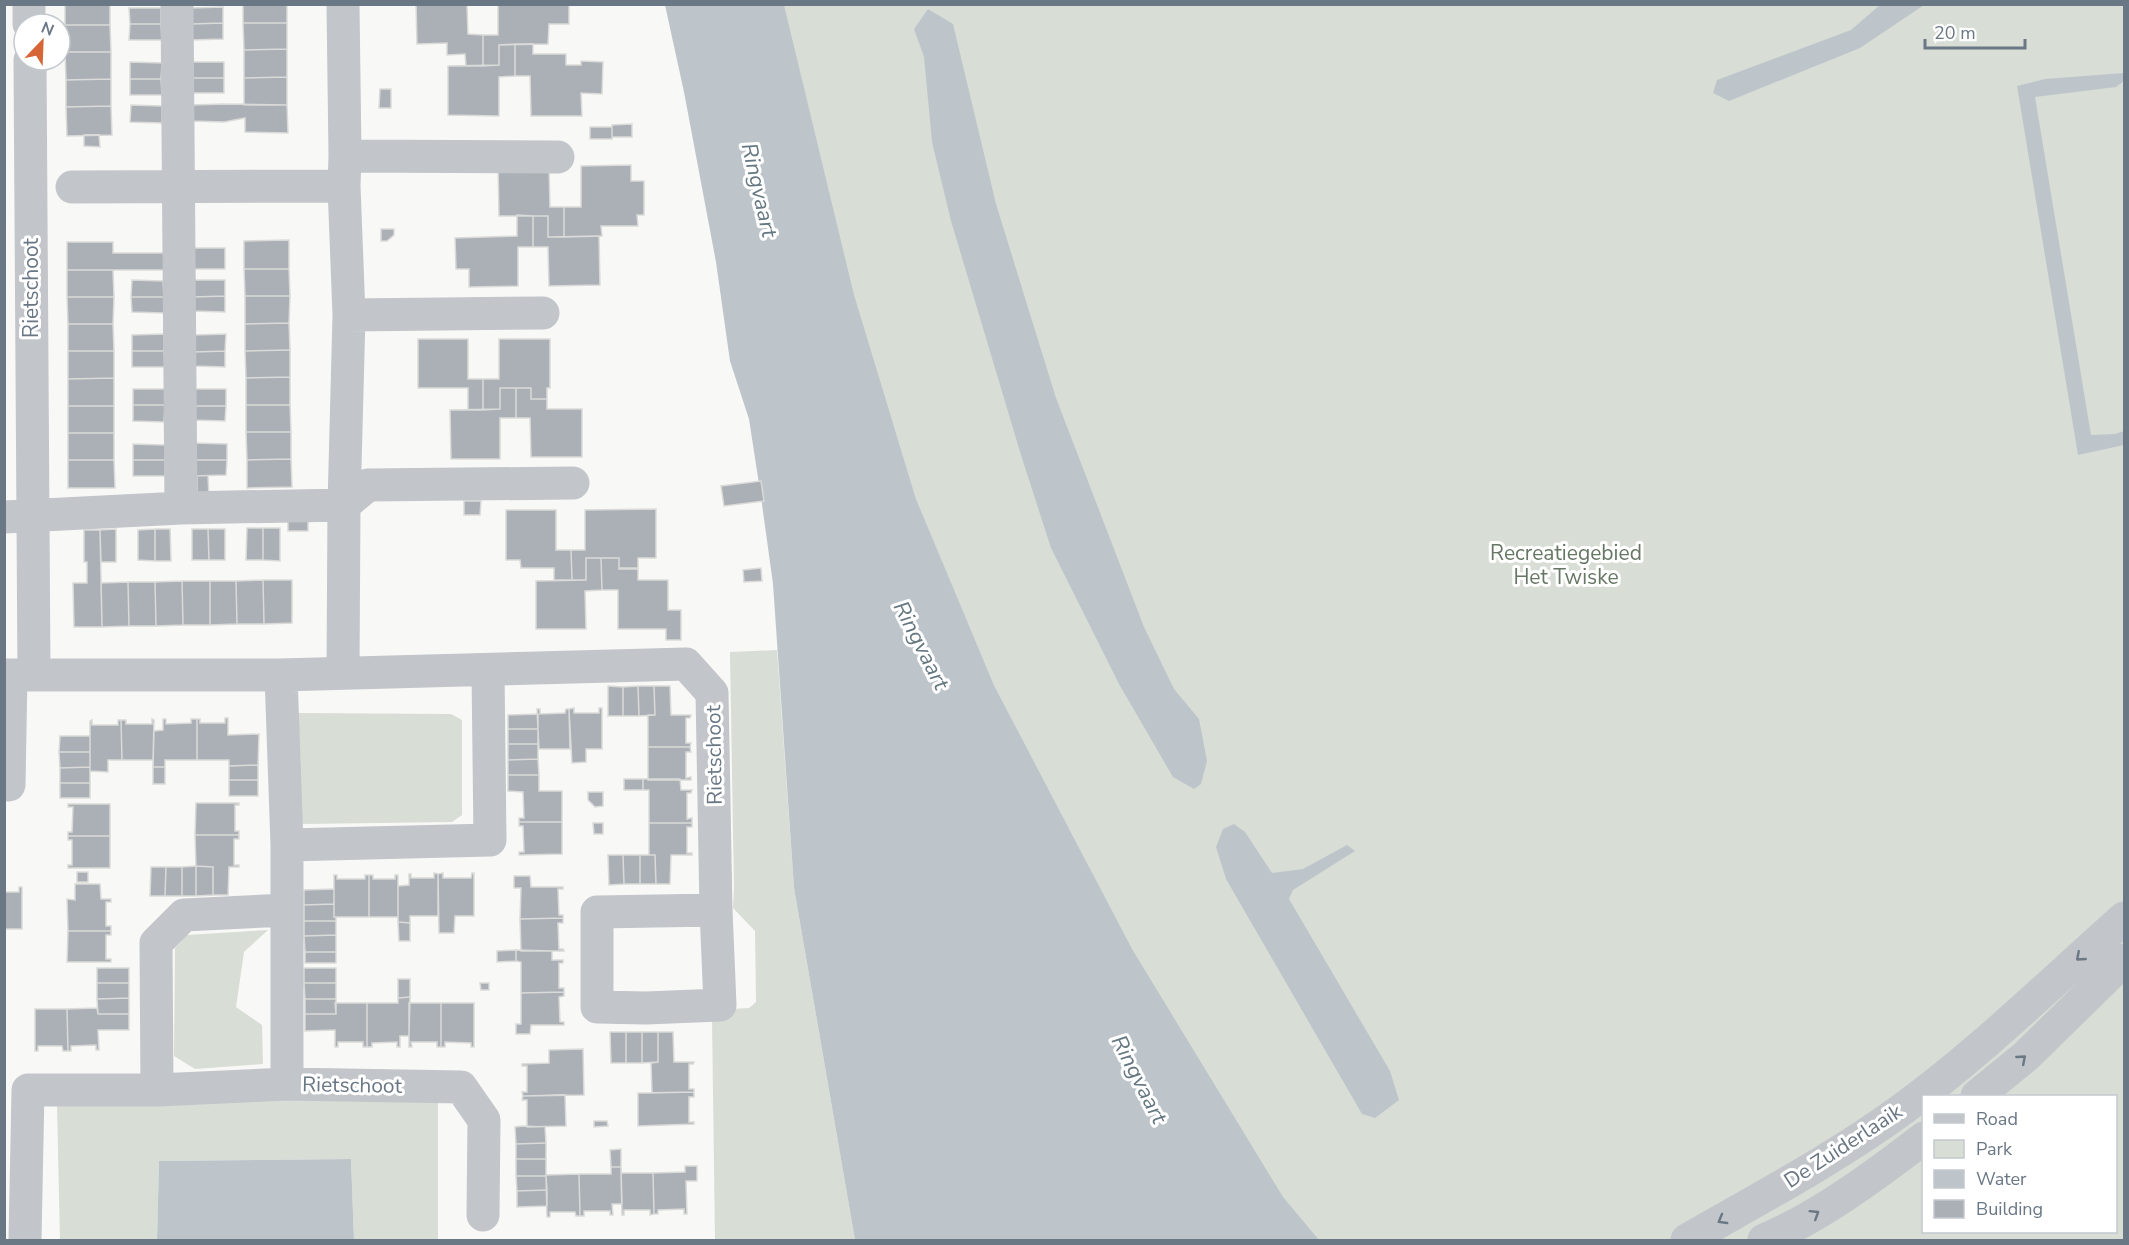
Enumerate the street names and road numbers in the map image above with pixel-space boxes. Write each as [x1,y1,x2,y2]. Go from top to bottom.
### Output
street label: Rietschoot [17,237,45,338]
street label: Rietschoot [699,704,729,805]
street label: Rietschoot [302,1070,403,1100]
street label: De Zuiderlaaik [1778,1097,1908,1195]

